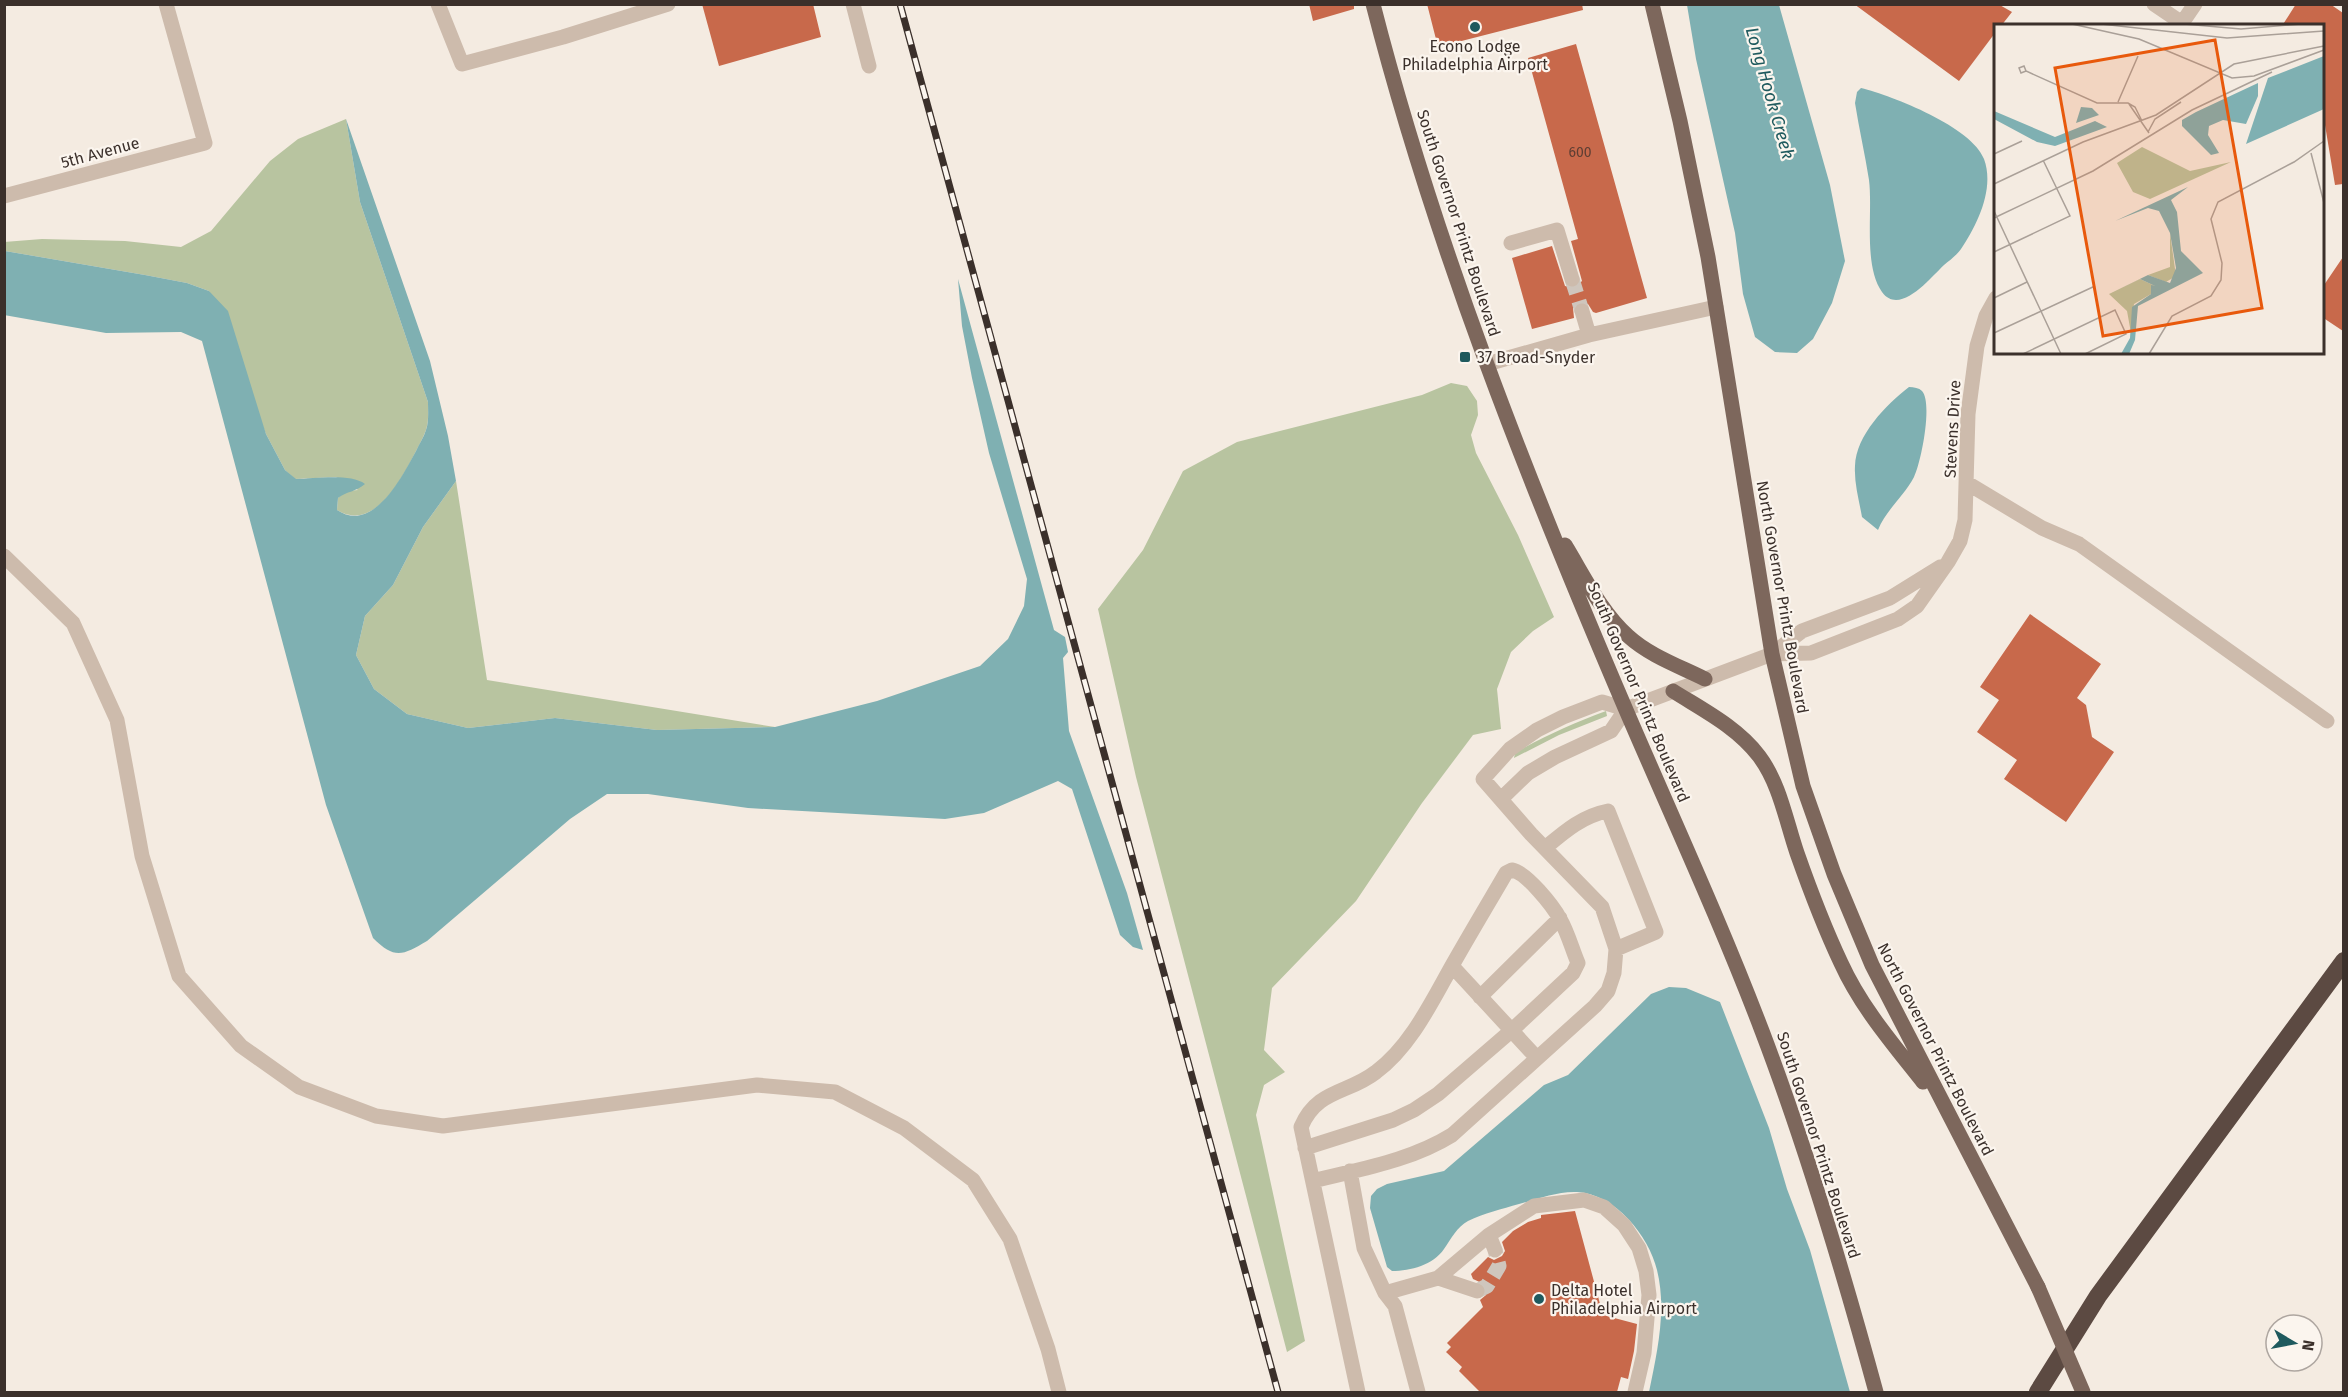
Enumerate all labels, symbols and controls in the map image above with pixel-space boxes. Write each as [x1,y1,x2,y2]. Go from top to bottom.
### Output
marker: Econo Lodge Philadelphia Airport [1468,20,1482,34]
inset map [1994,24,2324,354]
water label: Long Hook Creek [1741,25,1799,162]
place label: Econo Lodge Philadelphia Airport [1402,37,1548,74]
street label: South Governor Printz Boulevard [1413,107,1504,339]
street label: 5th Avenue [59,133,141,172]
house number: 600 [1568,144,1592,161]
place label: 37 Broad-Snyder [1477,348,1596,367]
marker: 37 Broad-Snyder [1458,350,1472,364]
street label: Stevens Drive [1940,380,1965,478]
street label: North Governor Printz Boulevard [1753,479,1812,715]
street label: South Governor Printz Boulevard [1583,579,1694,805]
street label: North Governor Printz Boulevard [1873,940,1998,1159]
street label: South Governor Printz Boulevard [1773,1029,1864,1261]
place label: Delta Hotel Philadelphia Airport [1551,1281,1697,1318]
marker: Delta Hotel Philadelphia Airport [1532,1292,1546,1306]
north arrow [2264,1313,2324,1373]
text: N [2298,1339,2319,1352]

